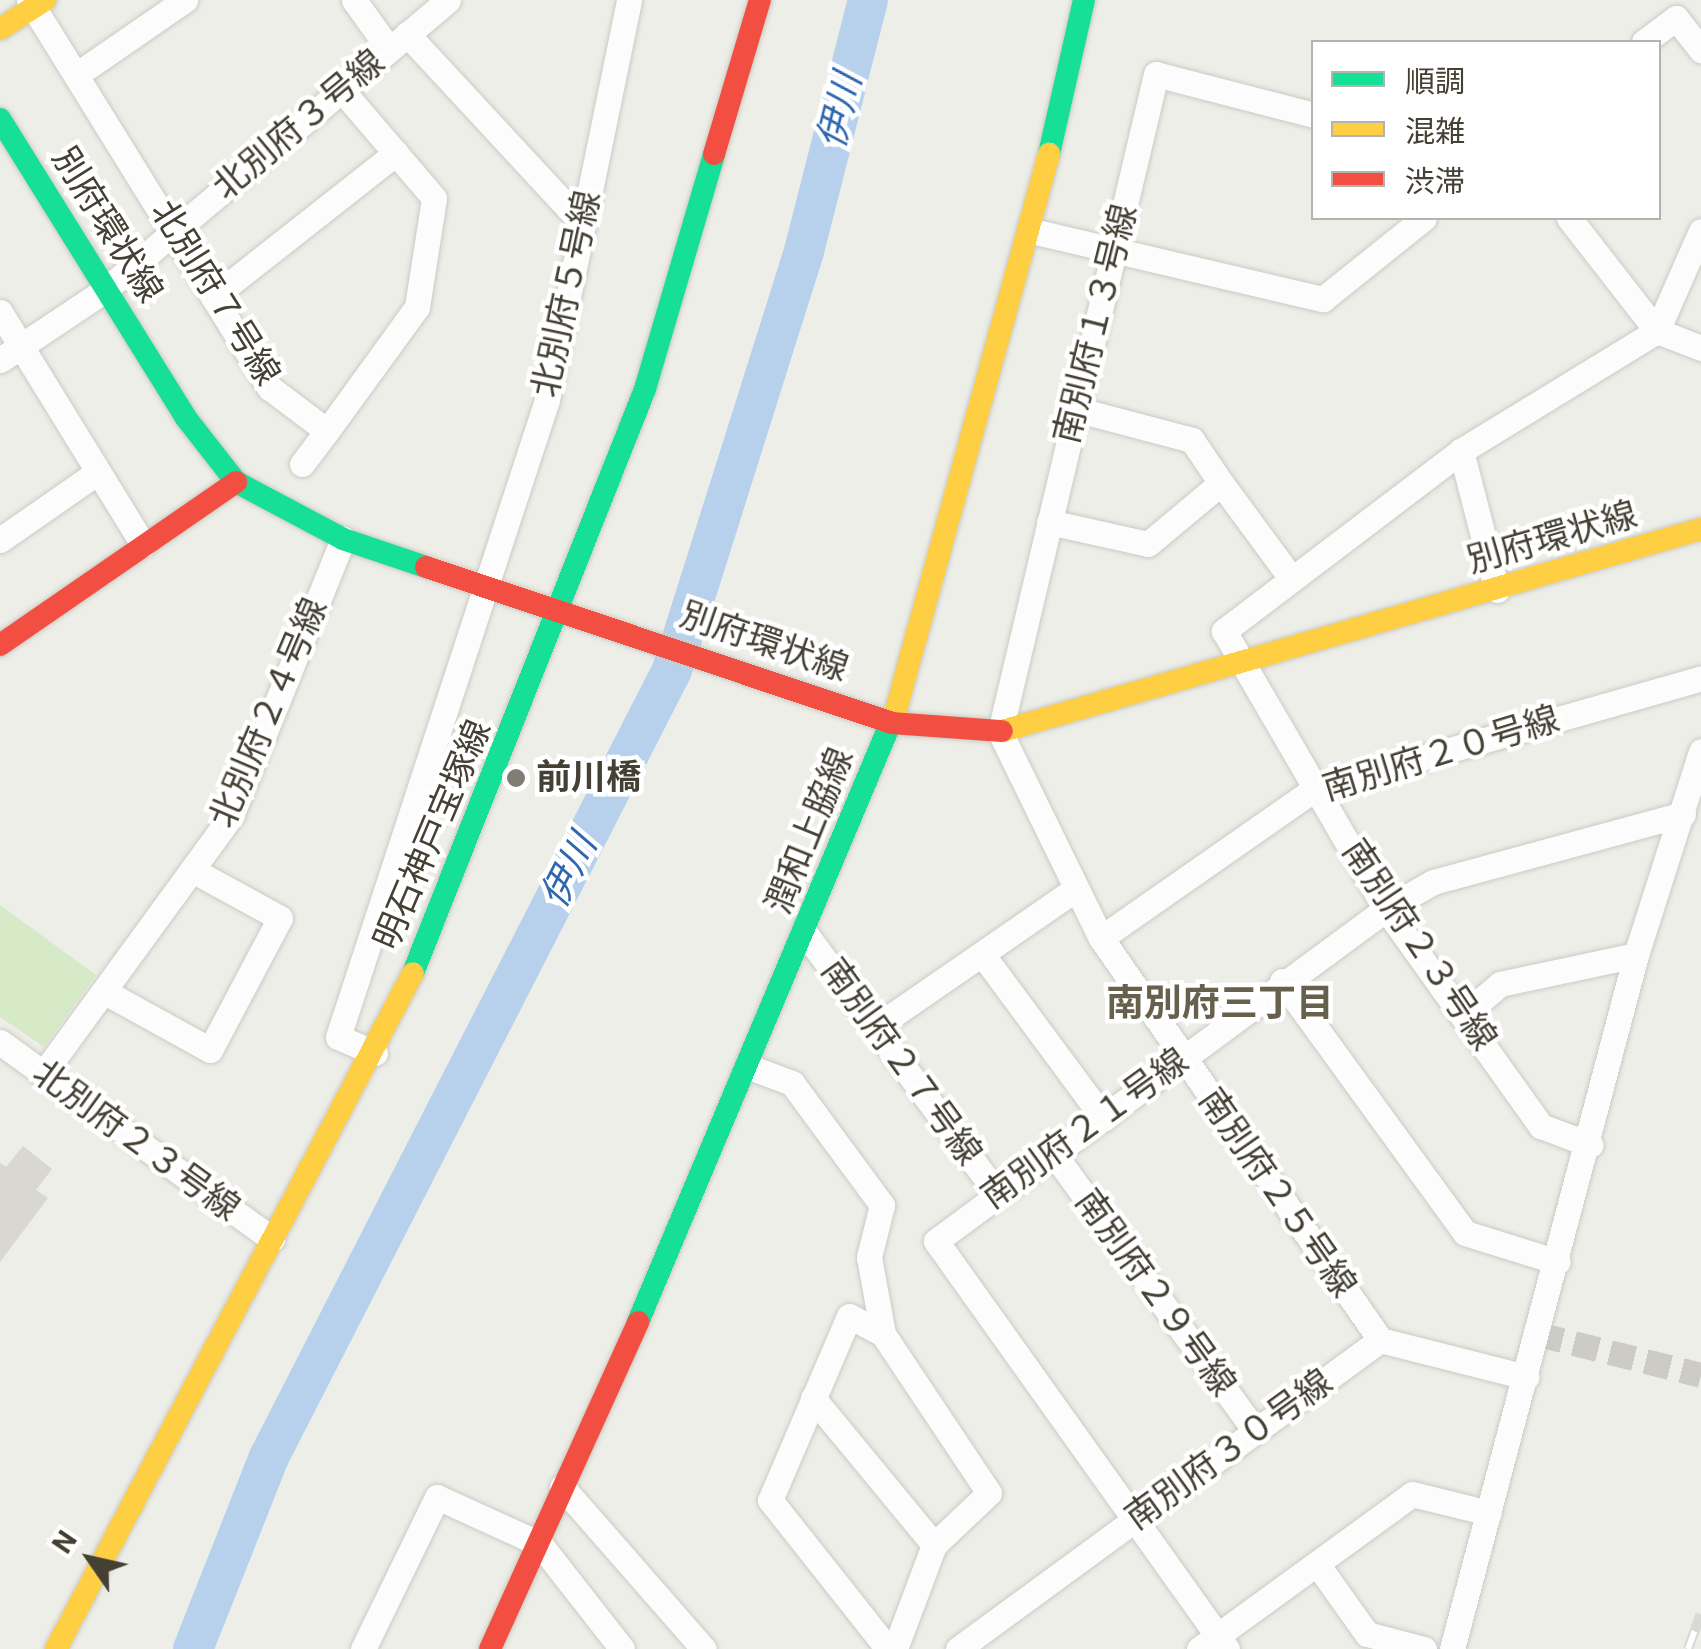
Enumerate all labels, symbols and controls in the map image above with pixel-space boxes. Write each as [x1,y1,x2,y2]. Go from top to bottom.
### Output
legend [1311,40,1661,220]
street label: 北別府３号線 [205,41,393,209]
text: 順調 [1405,64,1465,99]
water label: 伊川 [809,69,871,153]
text: 混雑 [1405,114,1465,149]
street label: 別府環状線 [43,140,171,310]
text: 渋滞 [1405,164,1465,199]
street label: 北別府５号線 [525,187,609,401]
street label: 北別府７号線 [142,193,288,393]
street label: 南別府１３号線 [1046,200,1146,448]
street label: 別府環状線 [1462,494,1642,582]
street label: 北別府２４号線 [202,592,336,834]
street label: 別府環状線 [674,594,854,690]
street label: 南別府２０号線 [1318,698,1564,810]
street label: 明石神戸宝塚線 [366,714,500,956]
street label: 潤和上脇線 [758,742,862,920]
place label: 前川橋 [536,757,641,799]
marker: 前川橋 [505,767,527,789]
water label: 伊川 [531,827,607,915]
street label: 南別府２３号線 [1333,832,1505,1058]
street label: 南別府２７号線 [812,951,990,1173]
district label: 南別府三丁目 [1106,981,1334,1027]
street label: 南別府２１号線 [974,1040,1196,1218]
street label: 北別府２３号線 [25,1052,247,1230]
street label: 南別府２５号線 [1190,1081,1364,1305]
street label: 南別府２９号線 [1066,1182,1244,1404]
street label: 南別府３０号線 [1118,1361,1340,1539]
north arrow [40,1509,140,1609]
text: N [46,1525,84,1559]

